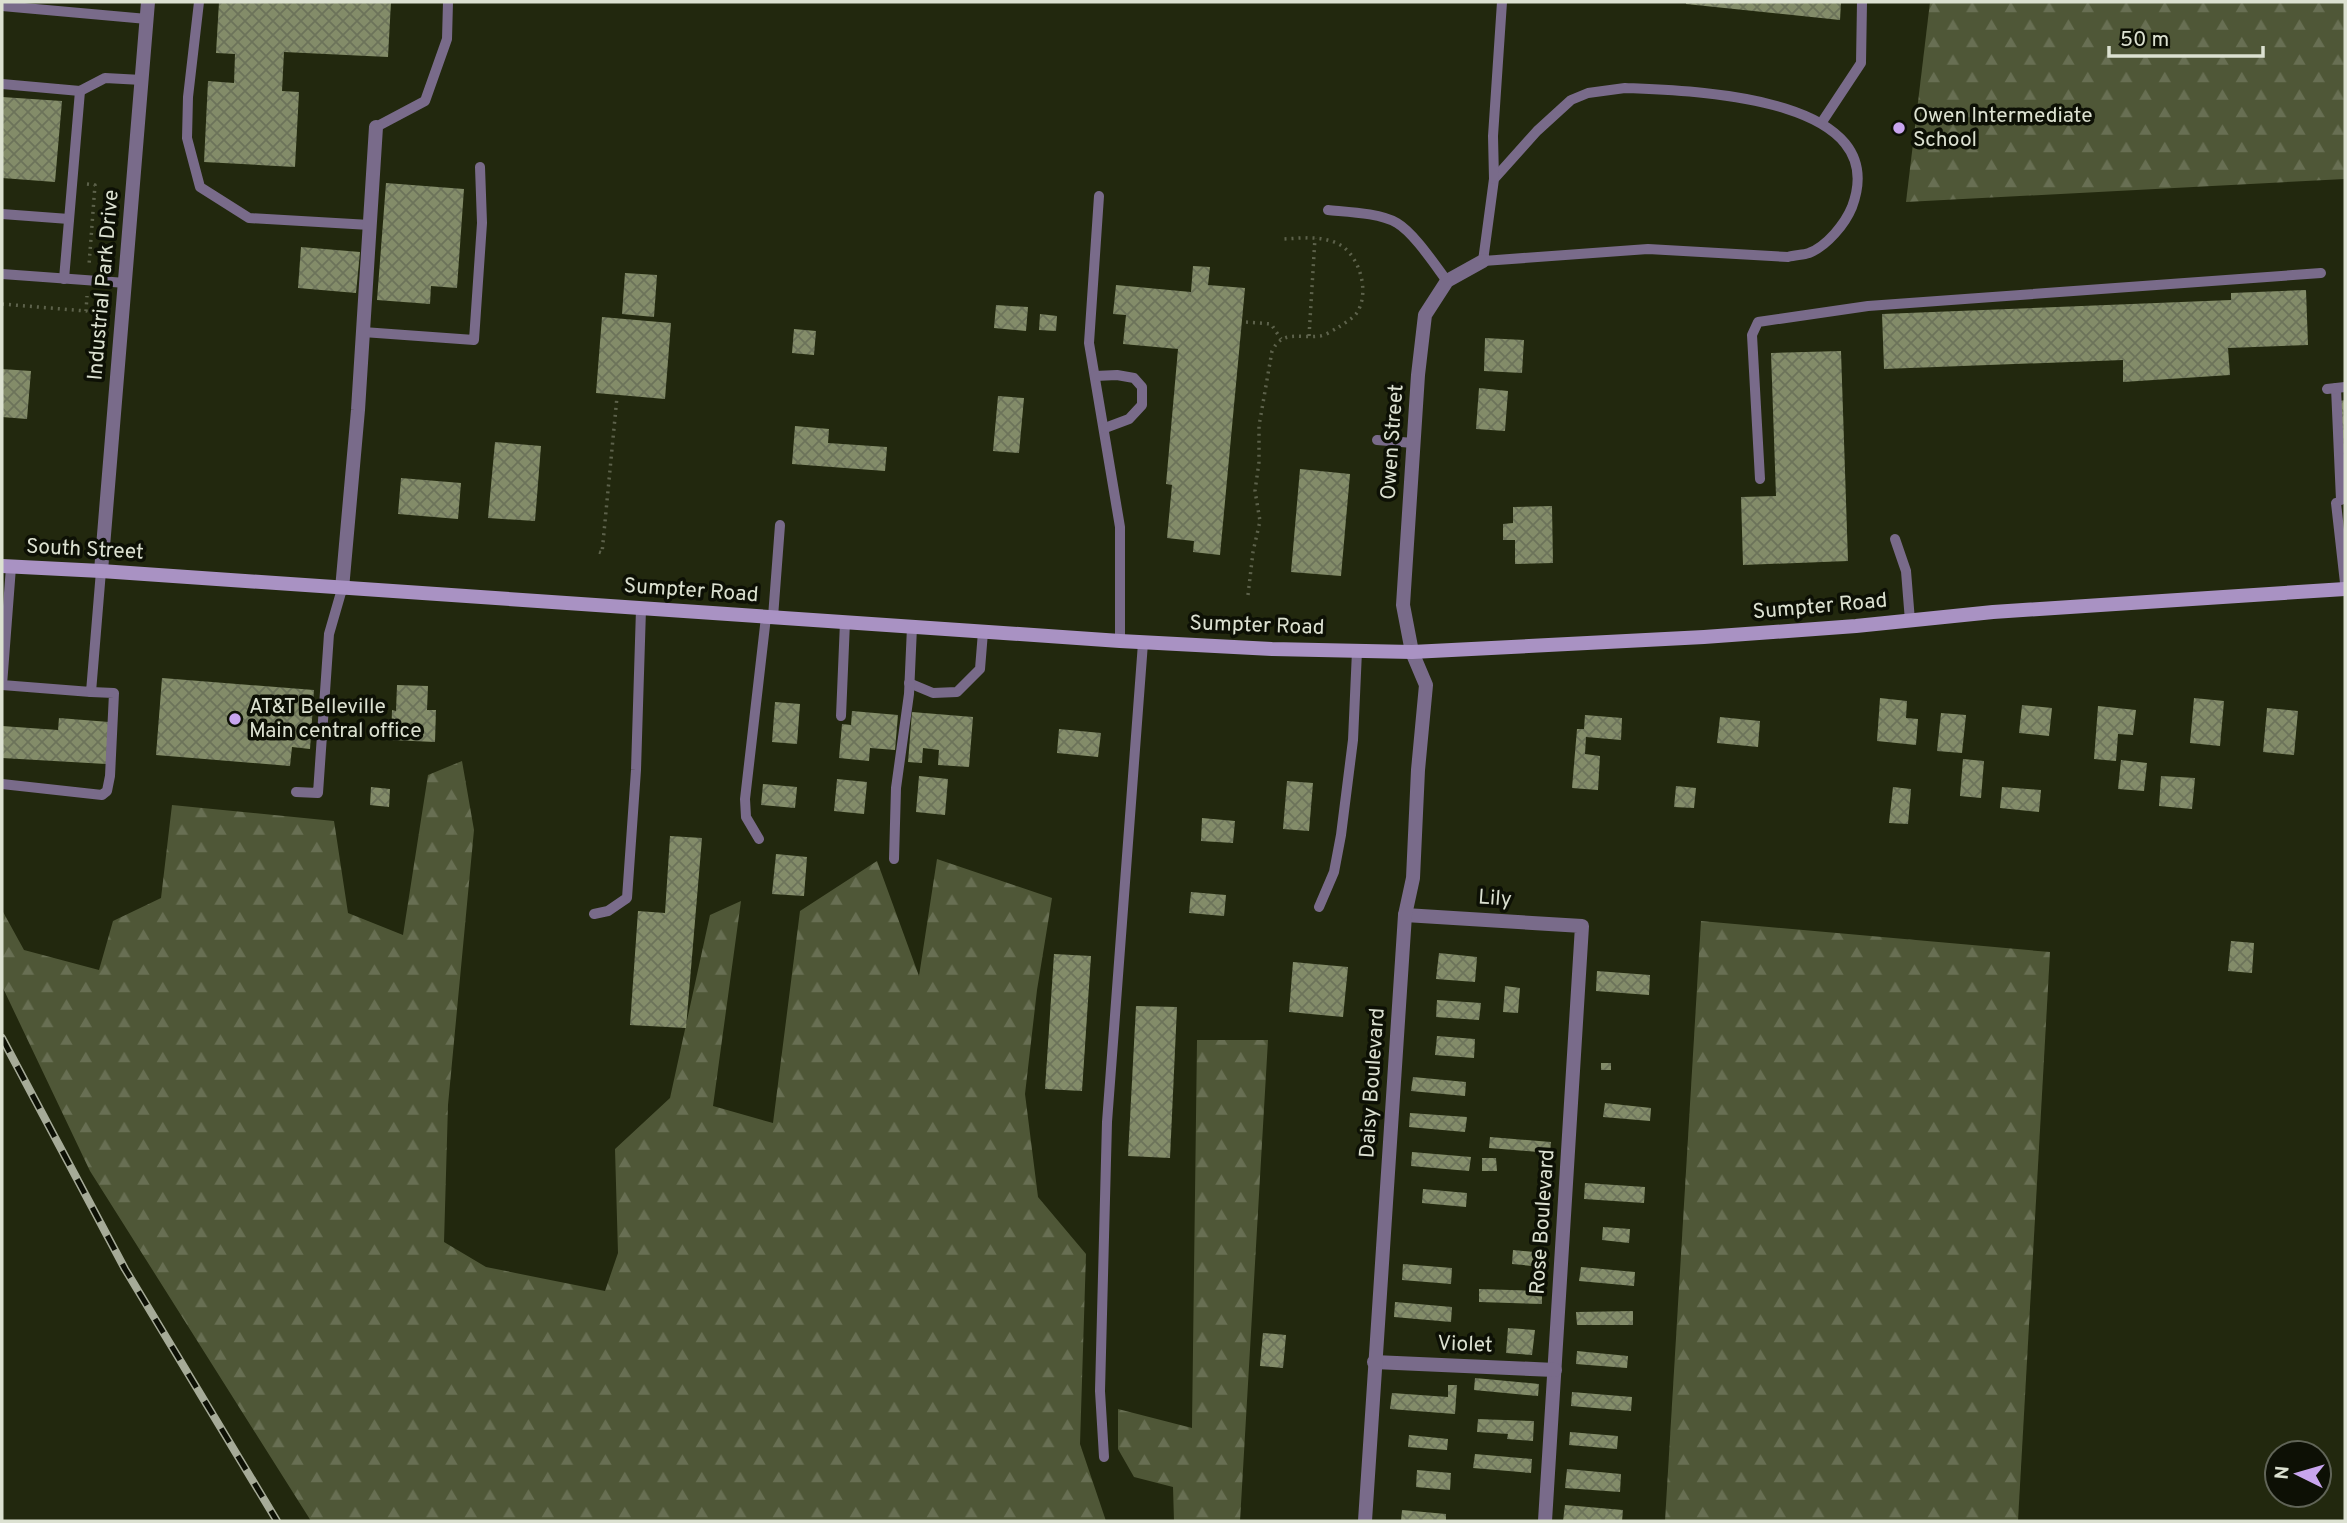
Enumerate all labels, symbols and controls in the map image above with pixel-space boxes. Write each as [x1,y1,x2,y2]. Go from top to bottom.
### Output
scale bar [2109,14,2263,58]
text: 50 m [2120,27,2169,54]
place label: Owen Intermediate School [1913,103,2093,154]
marker: Owen Intermediate School [1891,120,1907,136]
street label: Industrial Park Drive [82,189,126,381]
street label: Owen Street [1375,383,1411,501]
street label: South Street [25,533,145,567]
street label: Sumpter Road [623,573,759,609]
street label: Sumpter Road [1751,588,1889,626]
street label: Sumpter Road [1189,610,1325,642]
place label: AT&T Belleville Main central office [249,694,422,745]
marker: AT&T Belleville Main central office [227,711,243,727]
street label: Lily [1477,884,1513,914]
street label: Daisy Boulevard [1354,1007,1392,1159]
street label: Rose Boulevard [1524,1148,1562,1296]
street label: Violet [1437,1331,1493,1359]
north arrow [2263,1439,2333,1509]
text: N [2271,1465,2296,1481]

